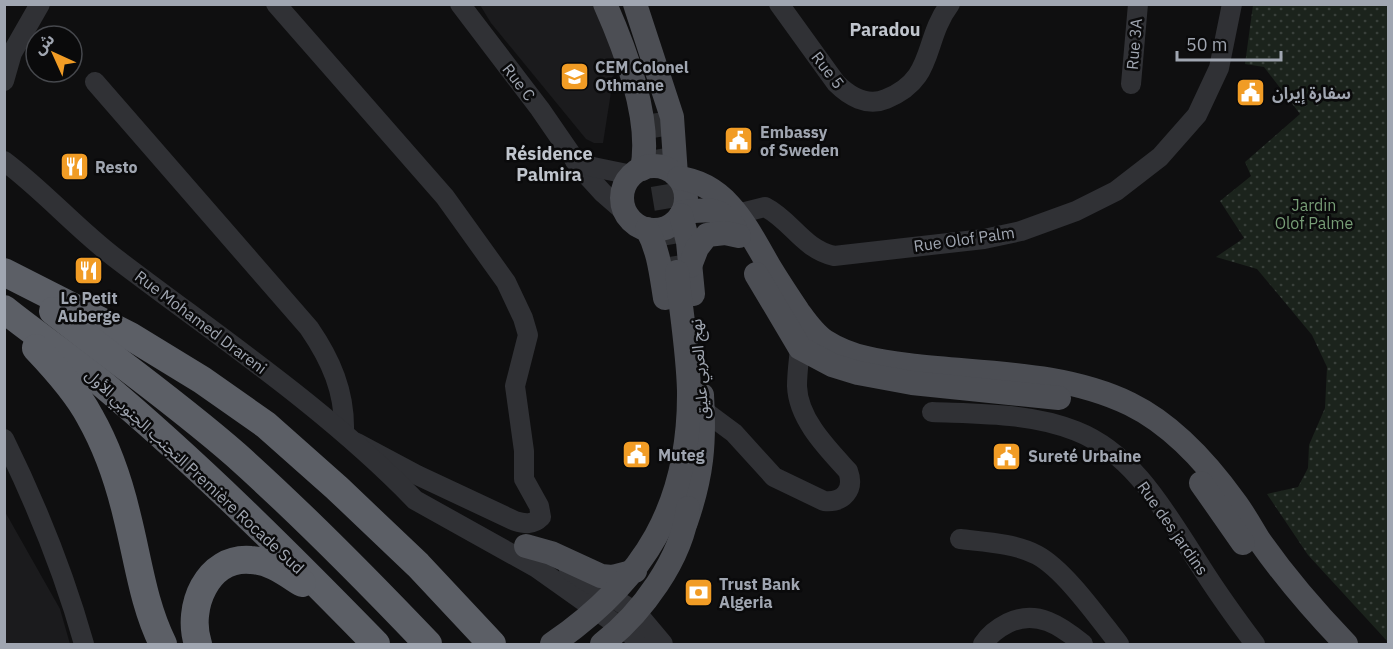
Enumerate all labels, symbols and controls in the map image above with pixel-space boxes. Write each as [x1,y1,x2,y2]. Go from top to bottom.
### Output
street label: Rue 3A [1122,17,1146,71]
district label: Paradou [850,18,920,41]
north arrow [24,24,84,84]
scale bar [1177,24,1280,62]
text: ش [29,29,58,58]
text: 50 m [1186,33,1228,56]
street label: Rue 5 [807,47,849,93]
place label: CEM Colonel Othmane [595,57,689,95]
street label: Rue C [498,59,540,105]
school or university icon: CEM Colonel Othmane [558,60,590,92]
public building icon: سفارة إيران [1235,77,1267,109]
place label: سفارة إيران [1272,83,1351,105]
place label: Embassy of Sweden [760,122,839,160]
public building icon: Embassy of Sweden [723,125,755,157]
district label: Résidence Palmira [505,142,593,186]
restaurant icon: Resto [58,151,90,183]
place label: Resto [95,157,138,177]
park label: Jardin Olof Palme [1275,195,1354,233]
street label: Rue Olof Palm [912,222,1016,256]
restaurant icon: Le Petit Auberge [73,254,105,286]
street label: Rue Mohamed Drareni [131,266,271,378]
place label: Le Petit Auberge [57,288,121,326]
street label: نهج العربي عليق [686,318,715,420]
street label: التجنب الجنوبي الأول Première Rocade Sud [80,364,308,580]
public building icon: Muteg [621,439,653,471]
public building icon: Sureté Urbaine [991,440,1023,472]
place label: Muteg [658,445,705,465]
place label: Sureté Urbaine [1028,446,1141,466]
street label: Rue des jardins [1133,477,1213,579]
place label: Trust Bank Algeria [719,574,801,612]
bank icon: Trust Bank Algeria [682,577,714,609]

